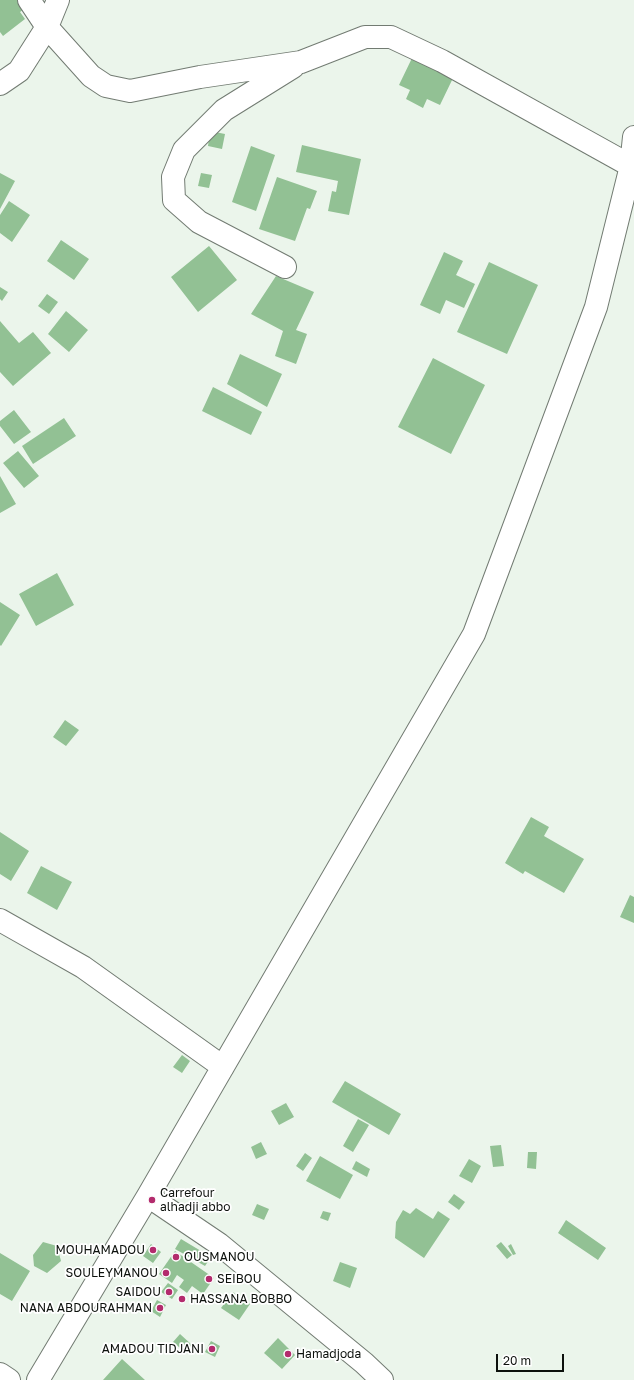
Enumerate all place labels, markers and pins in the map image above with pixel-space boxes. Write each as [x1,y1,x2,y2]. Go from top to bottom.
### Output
place label: Carrefour alhadji abbo [160,1186,230,1214]
marker: Carrefour alhadji abbo [147,1195,157,1205]
place label: MOUHAMADOU [55,1243,145,1257]
marker: MOUHAMADOU [148,1245,158,1255]
place label: OUSMANOU [184,1250,254,1264]
marker: OUSMANOU [171,1252,181,1262]
place label: SOULEYMANOU [66,1266,158,1280]
marker: SOULEYMANOU [161,1268,171,1278]
place label: SEIBOU [217,1272,261,1286]
marker: SEIBOU [204,1274,214,1284]
place label: SAIDOU [116,1285,161,1299]
marker: SAIDOU [164,1287,174,1297]
place label: HASSANA BOBBO [190,1292,292,1306]
marker: HASSANA BOBBO [177,1294,187,1304]
place label: NANA ABDOURAHMAN [20,1301,152,1315]
marker: NANA ABDOURAHMAN [155,1303,165,1313]
place label: AMADOU TIDJANI [102,1342,204,1356]
marker: AMADOU TIDJANI [207,1344,217,1354]
place label: Hamadjoda [296,1347,361,1361]
marker: Hamadjoda [283,1349,293,1359]

